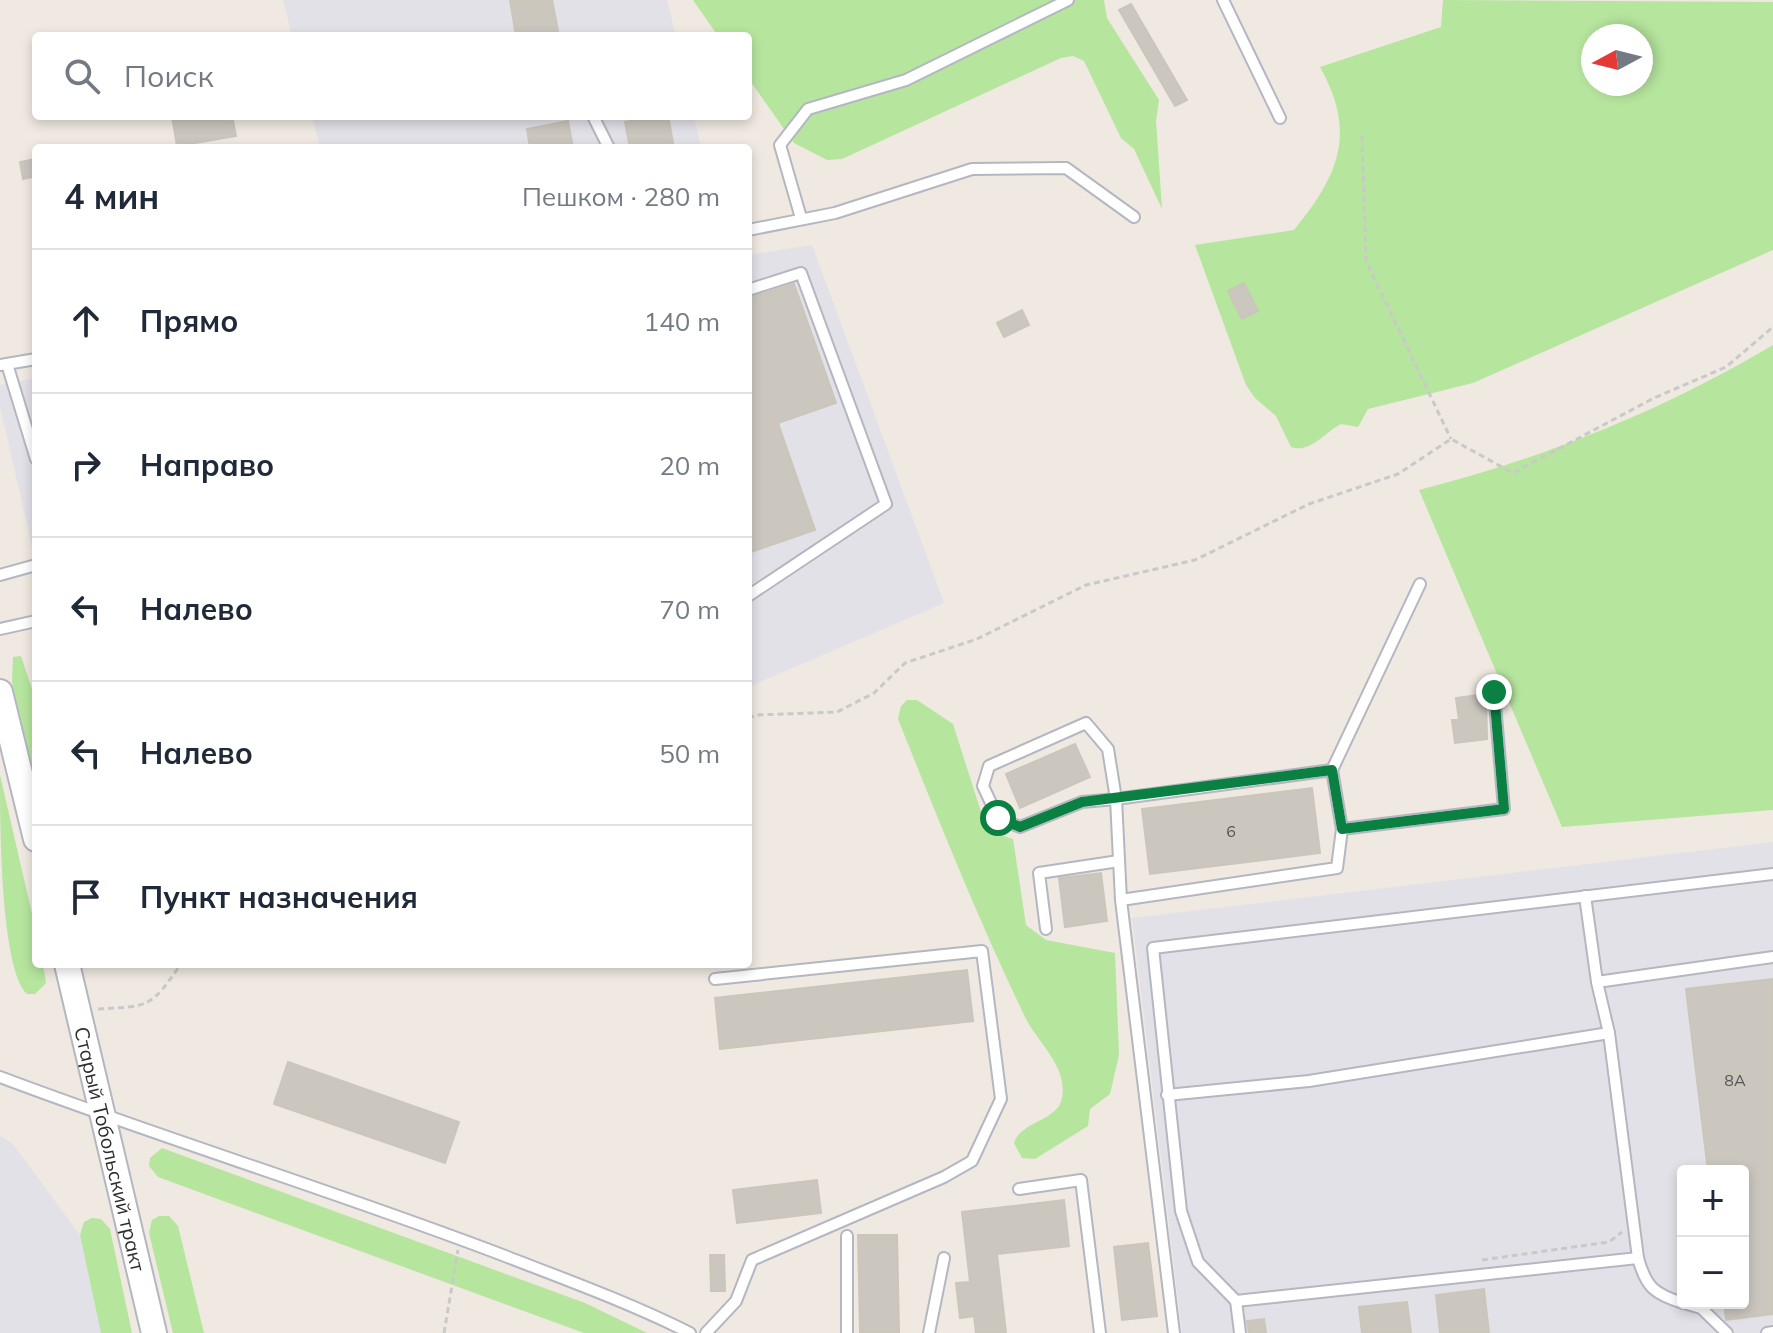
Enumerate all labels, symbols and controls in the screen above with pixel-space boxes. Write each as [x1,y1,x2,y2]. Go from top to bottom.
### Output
north arrow [1581,24,1653,96]
search box [32,32,752,120]
icon: search [60,54,104,98]
text: Поиск [124,57,214,95]
text: 4 мин [64,175,159,218]
text: Пешком · 280 m [522,180,720,213]
icon: ahead [64,299,108,343]
text: Прямо [140,302,238,340]
text: 140 m [644,305,720,338]
icon: right [64,443,108,487]
text: Направо [140,446,274,484]
text: 20 m [659,449,720,482]
icon: left [64,587,108,631]
text: Налево [140,590,253,628]
text: 70 m [659,593,720,626]
route end [1476,674,1512,710]
icon: left [64,731,108,775]
text: Налево [140,734,253,772]
text: 50 m [659,737,720,770]
route start [980,800,1016,836]
house number: 6 [1226,821,1236,841]
icon: arrive [64,875,108,919]
text: Пункт назначения [140,878,418,916]
street label: Старый Тобольский тракт [70,1024,152,1275]
house number: 8А [1724,1070,1746,1090]
map controls [1677,1165,1749,1309]
button: + [1677,1165,1749,1237]
button: − [1677,1237,1749,1309]

